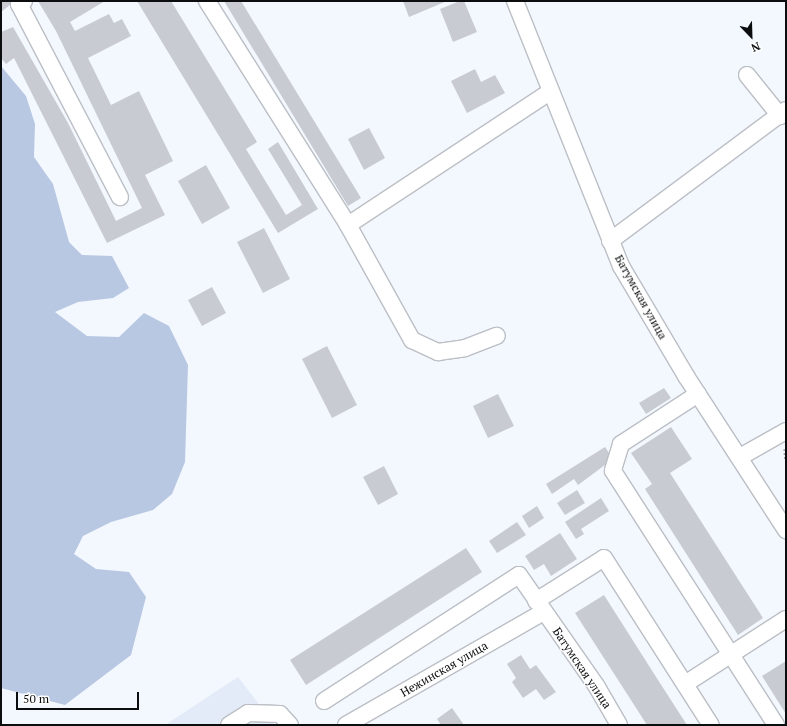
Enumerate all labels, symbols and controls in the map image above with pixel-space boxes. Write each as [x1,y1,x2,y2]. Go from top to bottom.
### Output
north arrow [731,16,771,56]
text: N [749,39,762,55]
street label: Батумская улица [612,252,670,342]
street label: Батумская улица [550,625,614,711]
street label: Нежинская улица [398,638,490,700]
scale bar [18,684,141,710]
text: 50 m [23,691,49,706]

